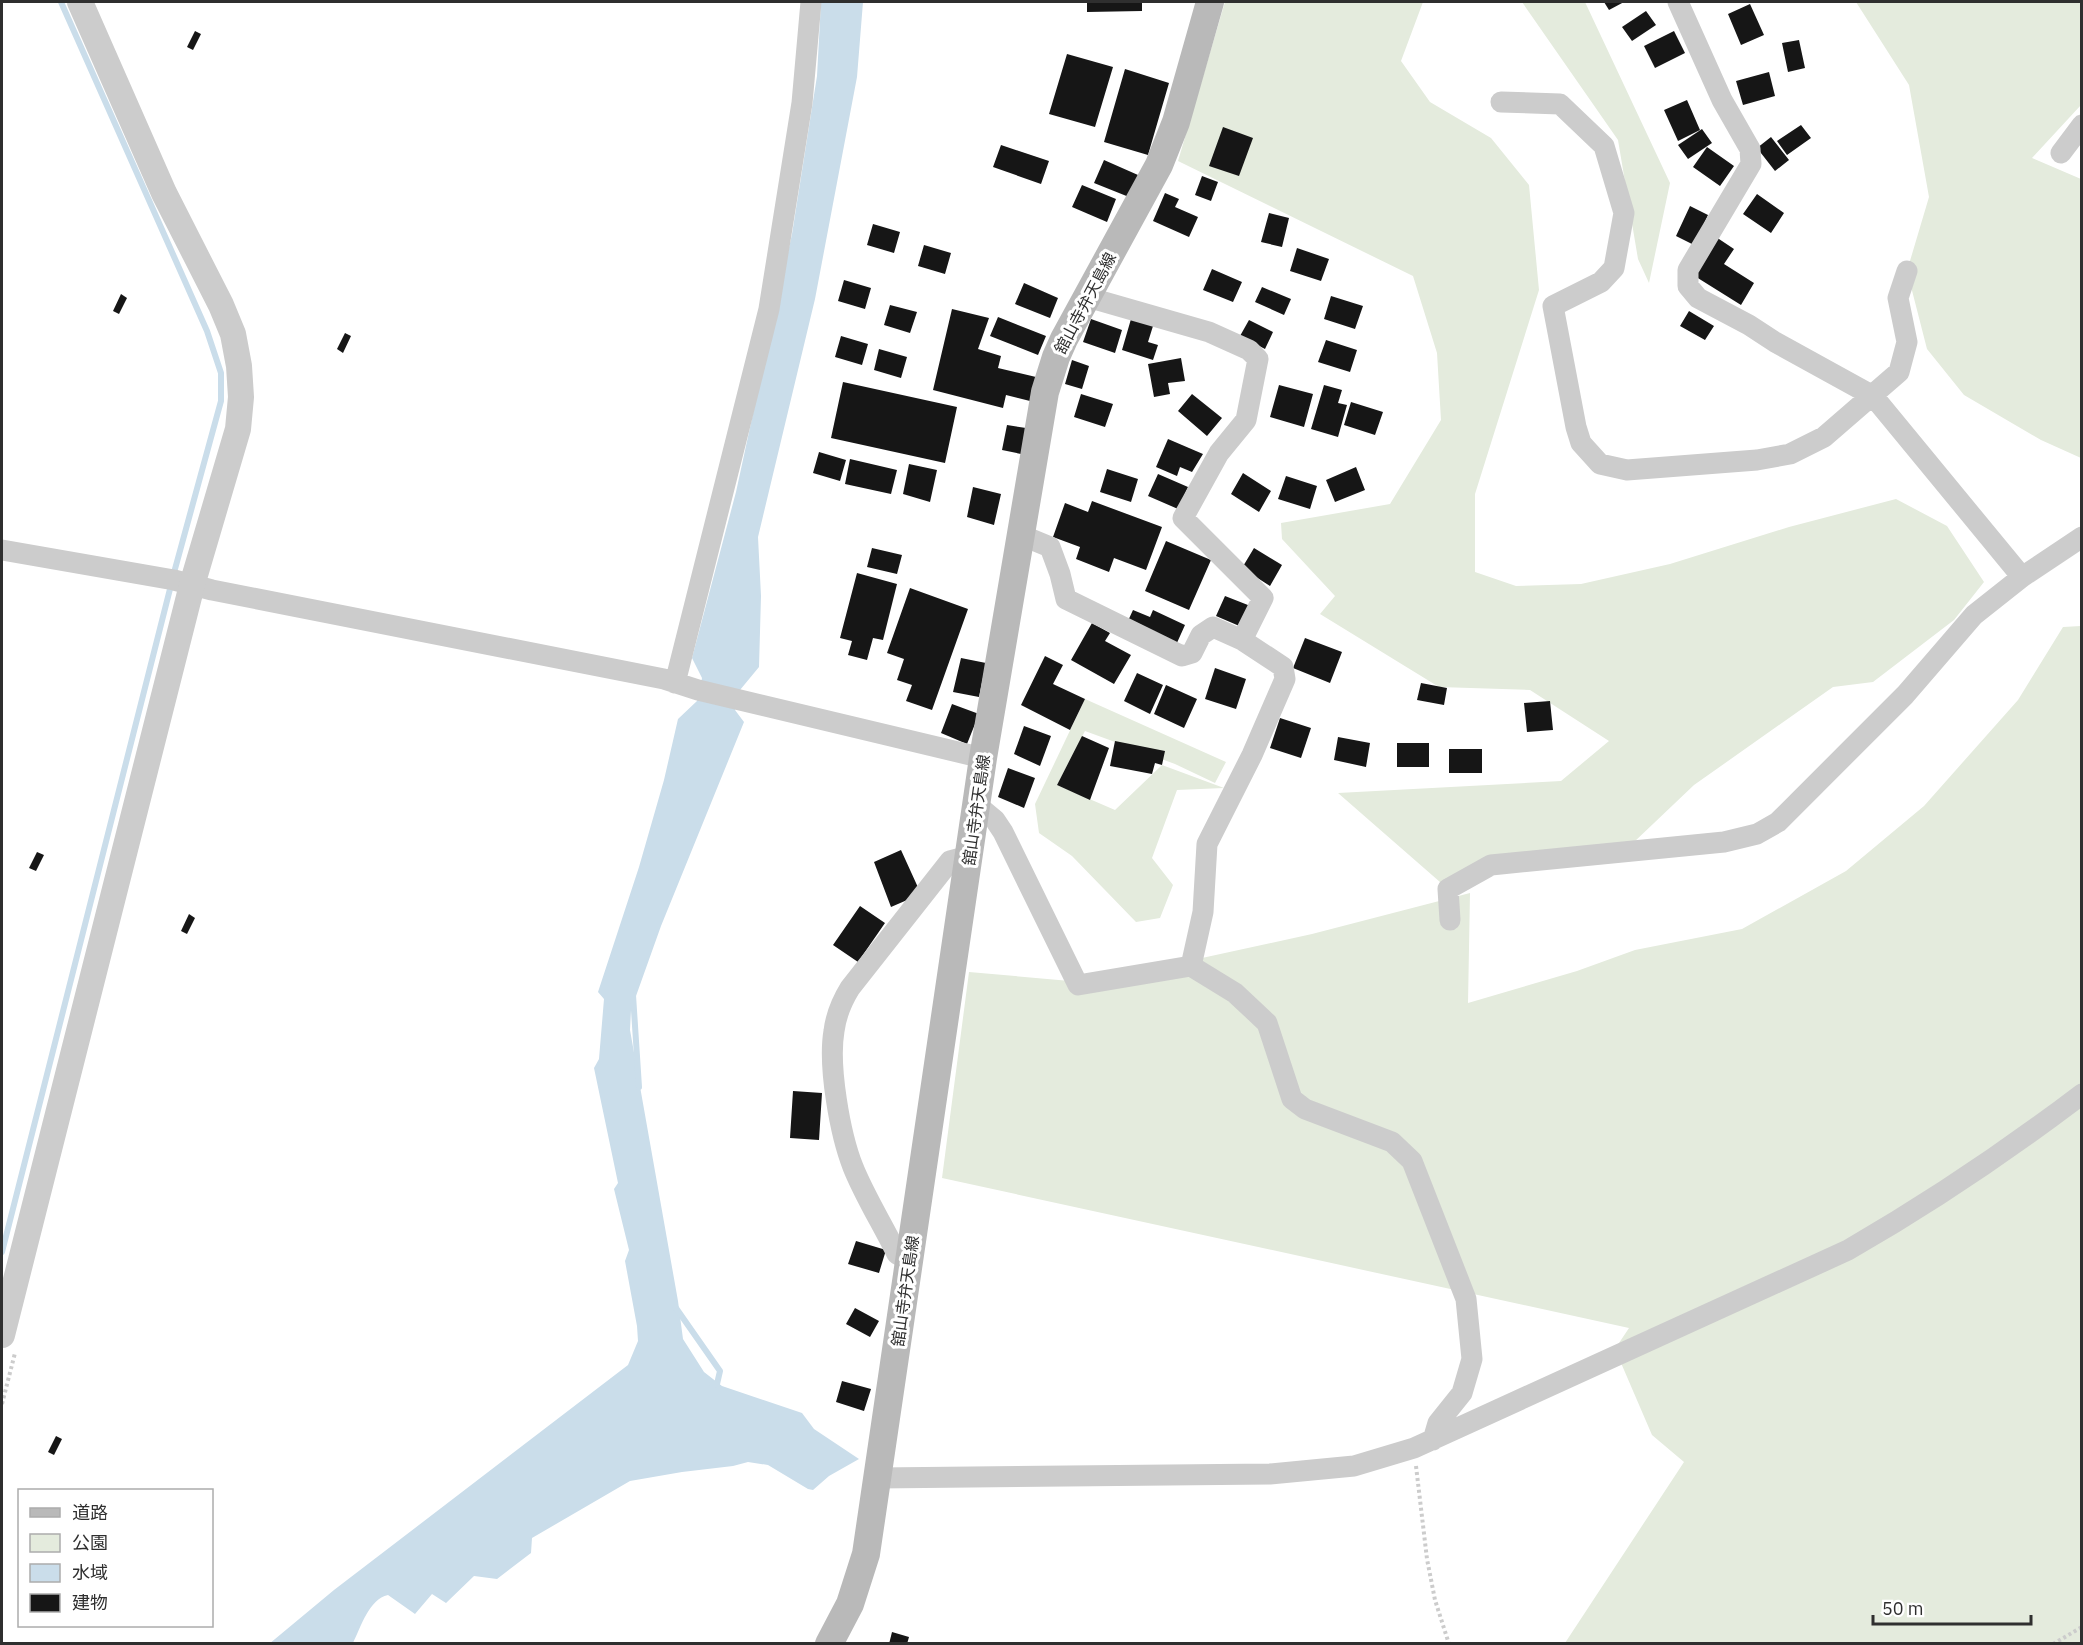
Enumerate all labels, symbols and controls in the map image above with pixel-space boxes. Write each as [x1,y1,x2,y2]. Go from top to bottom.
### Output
street label: 舘山寺弁天島線 [1050,249,1120,357]
street label: 舘山寺弁天島線 [958,753,994,867]
street label: 舘山寺弁天島線 [887,1234,923,1348]
legend [18,1489,213,1627]
text: 道路 [72,1501,108,1524]
text: 公園 [72,1531,108,1554]
text: 水域 [72,1561,108,1584]
scale bar [1873,1588,2030,1626]
text: 建物 [72,1591,108,1614]
text: 50 m [1882,1597,1924,1620]

